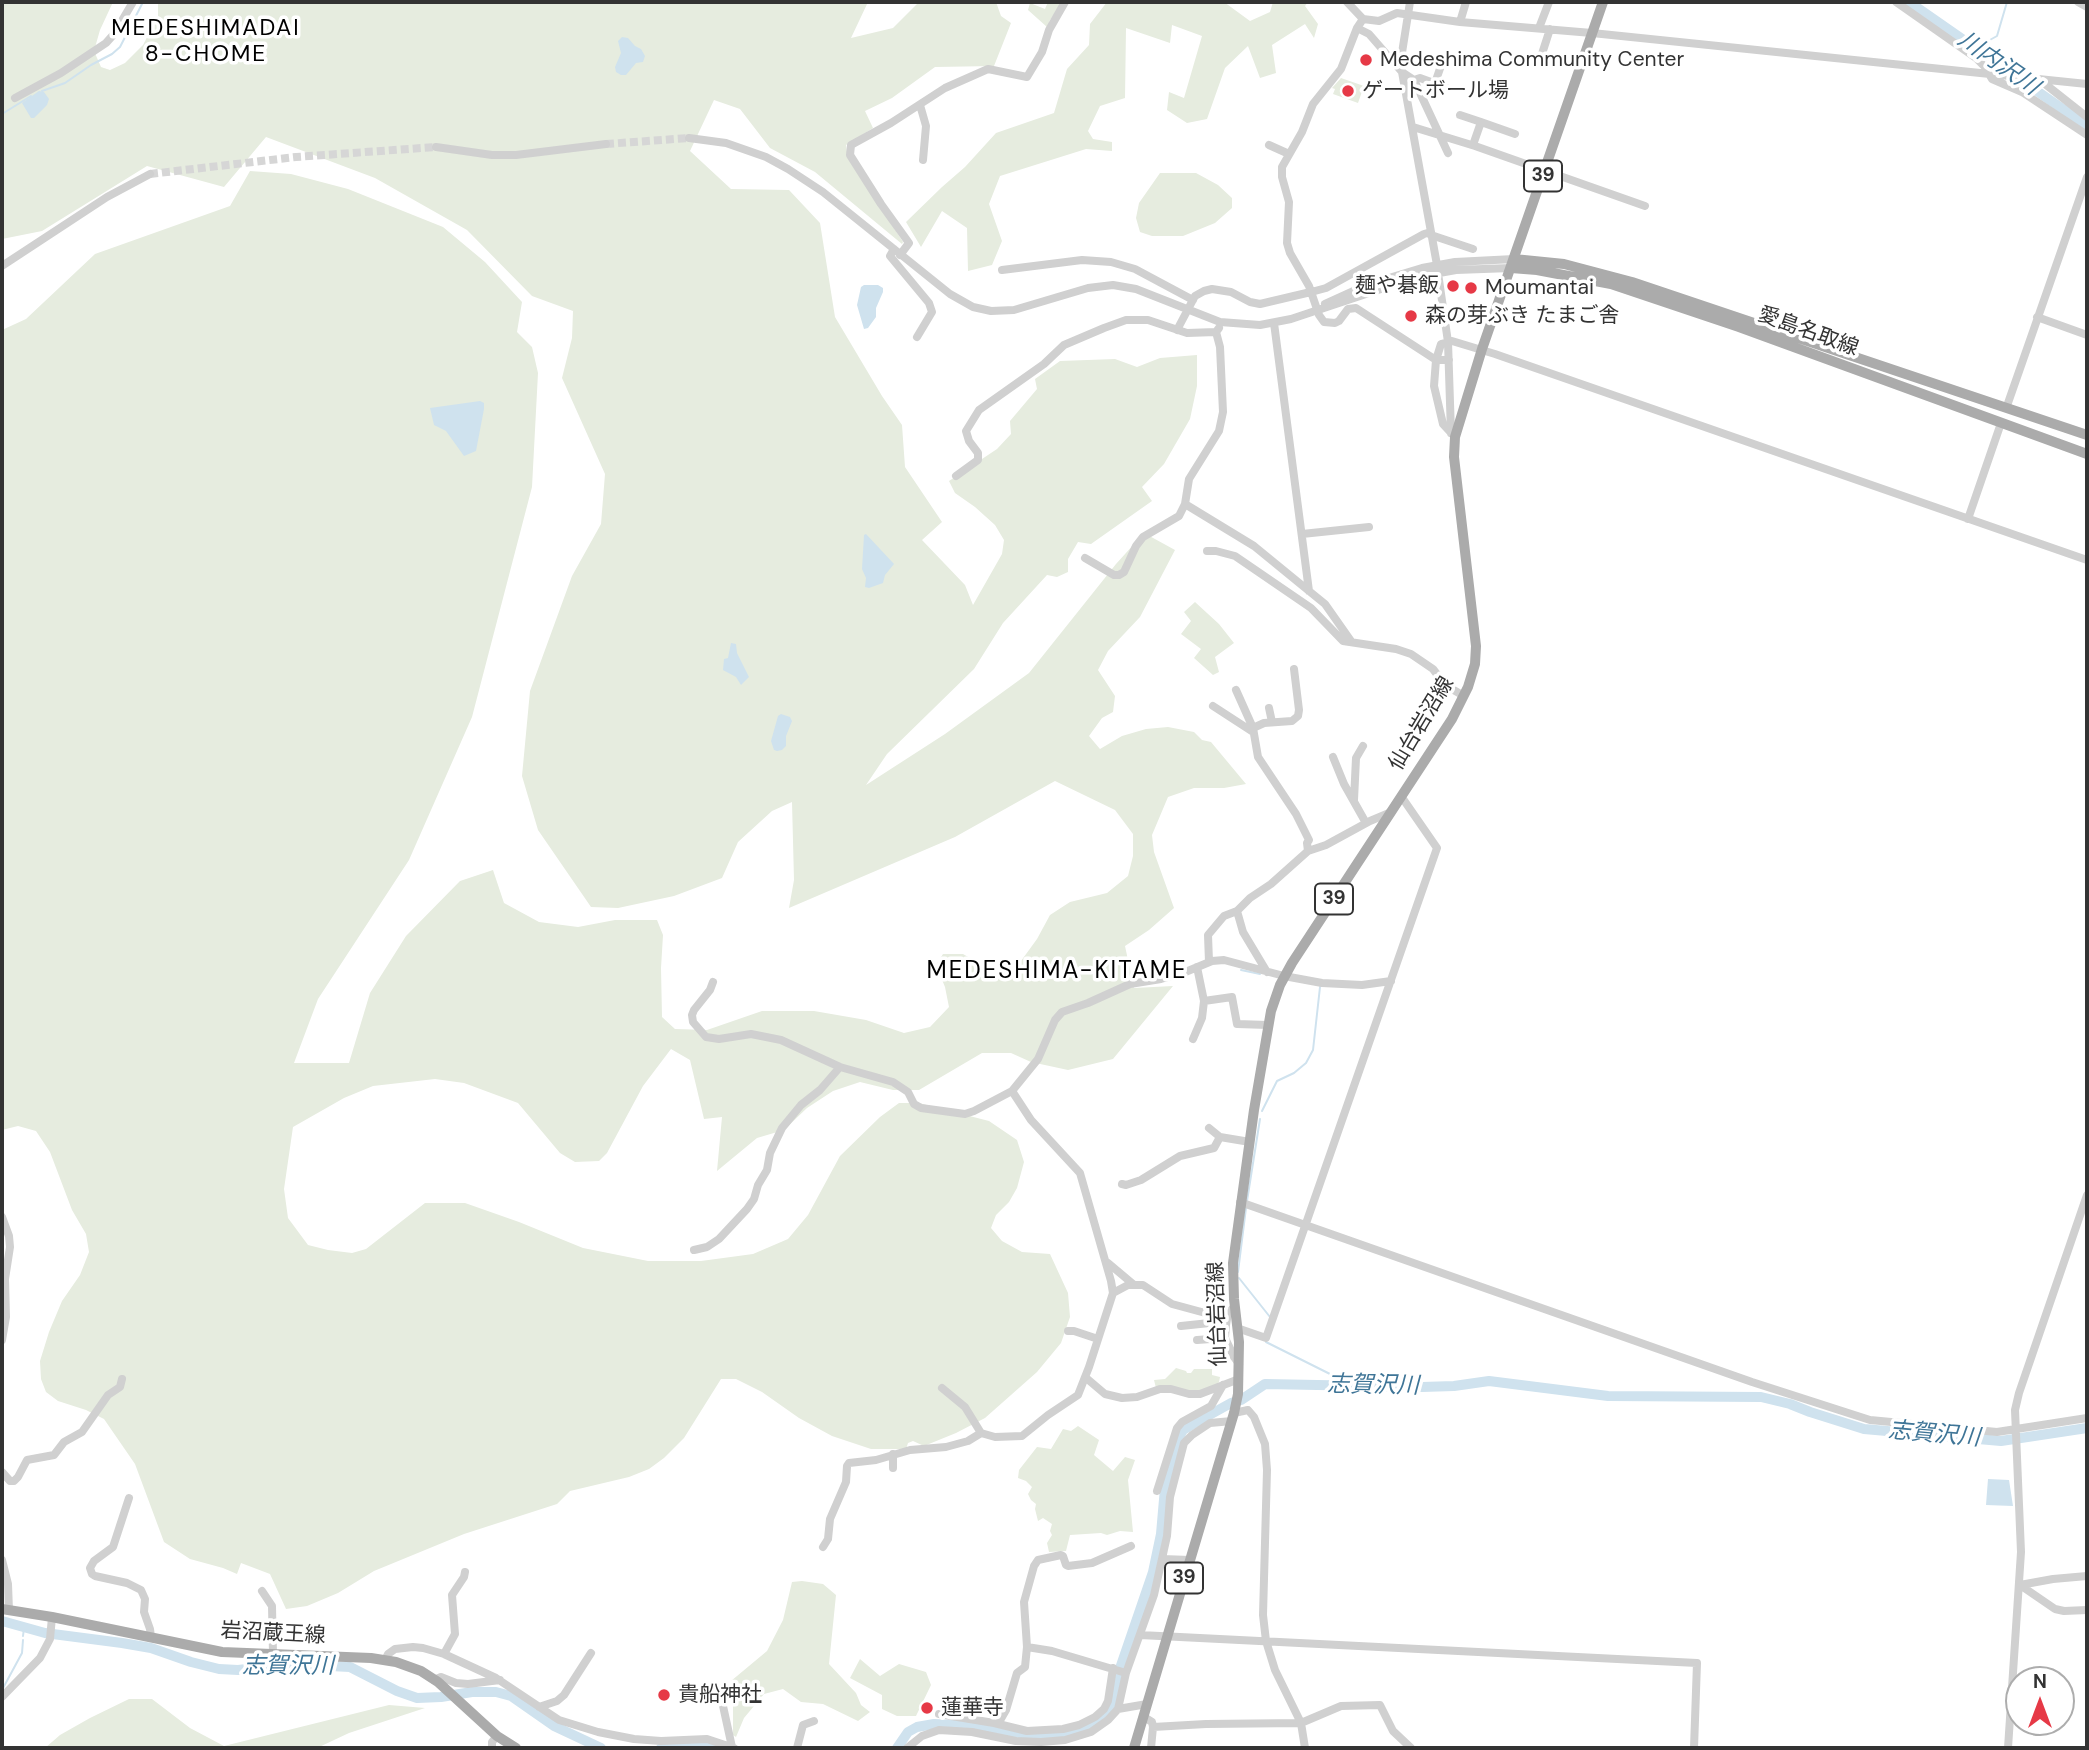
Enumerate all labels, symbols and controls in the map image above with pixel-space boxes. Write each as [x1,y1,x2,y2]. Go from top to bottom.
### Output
district label: MEDESHIMADAI 8-CHOME [113,15,299,69]
water label: 川内沢川 [1952,26,2044,102]
place label: Medeshima Community Center [1380,47,1684,73]
marker: Medeshima Community Center [1358,52,1374,68]
place label: ゲートボール場 [1362,78,1509,104]
marker: ゲートボール場 [1340,83,1356,99]
road number: 39 [1524,160,1562,192]
place label: 麺や碁飯 [1355,273,1439,299]
place label: Moumantai [1485,275,1594,301]
marker: 麺や碁飯 [1445,278,1461,294]
marker: Moumantai [1463,280,1479,296]
street label: 愛島名取線 [1754,302,1862,362]
place label: 森の芽ぶき たまご舎 [1425,303,1620,329]
marker: 森の芽ぶき たまご舎 [1403,308,1419,324]
street label: 仙台岩沼線 [1384,673,1460,775]
road number: 39 [1315,884,1353,914]
district label: MEDESHIMA-KITAME [929,958,1185,986]
street label: 仙台岩沼線 [1204,1261,1232,1367]
water label: 志賀沢川 [1327,1371,1419,1401]
water label: 志賀沢川 [1887,1417,1981,1453]
road number: 39 [1165,1562,1203,1594]
street label: 岩沼蔵王線 [220,1619,326,1649]
water label: 志賀沢川 [242,1653,334,1681]
north arrow [2005,1666,2075,1736]
text: N [2033,1669,2047,1694]
place label: 貴船神社 [678,1682,762,1708]
marker: 貴船神社 [656,1687,672,1703]
place label: 蓮華寺 [941,1695,1004,1721]
marker: 蓮華寺 [919,1700,935,1716]

